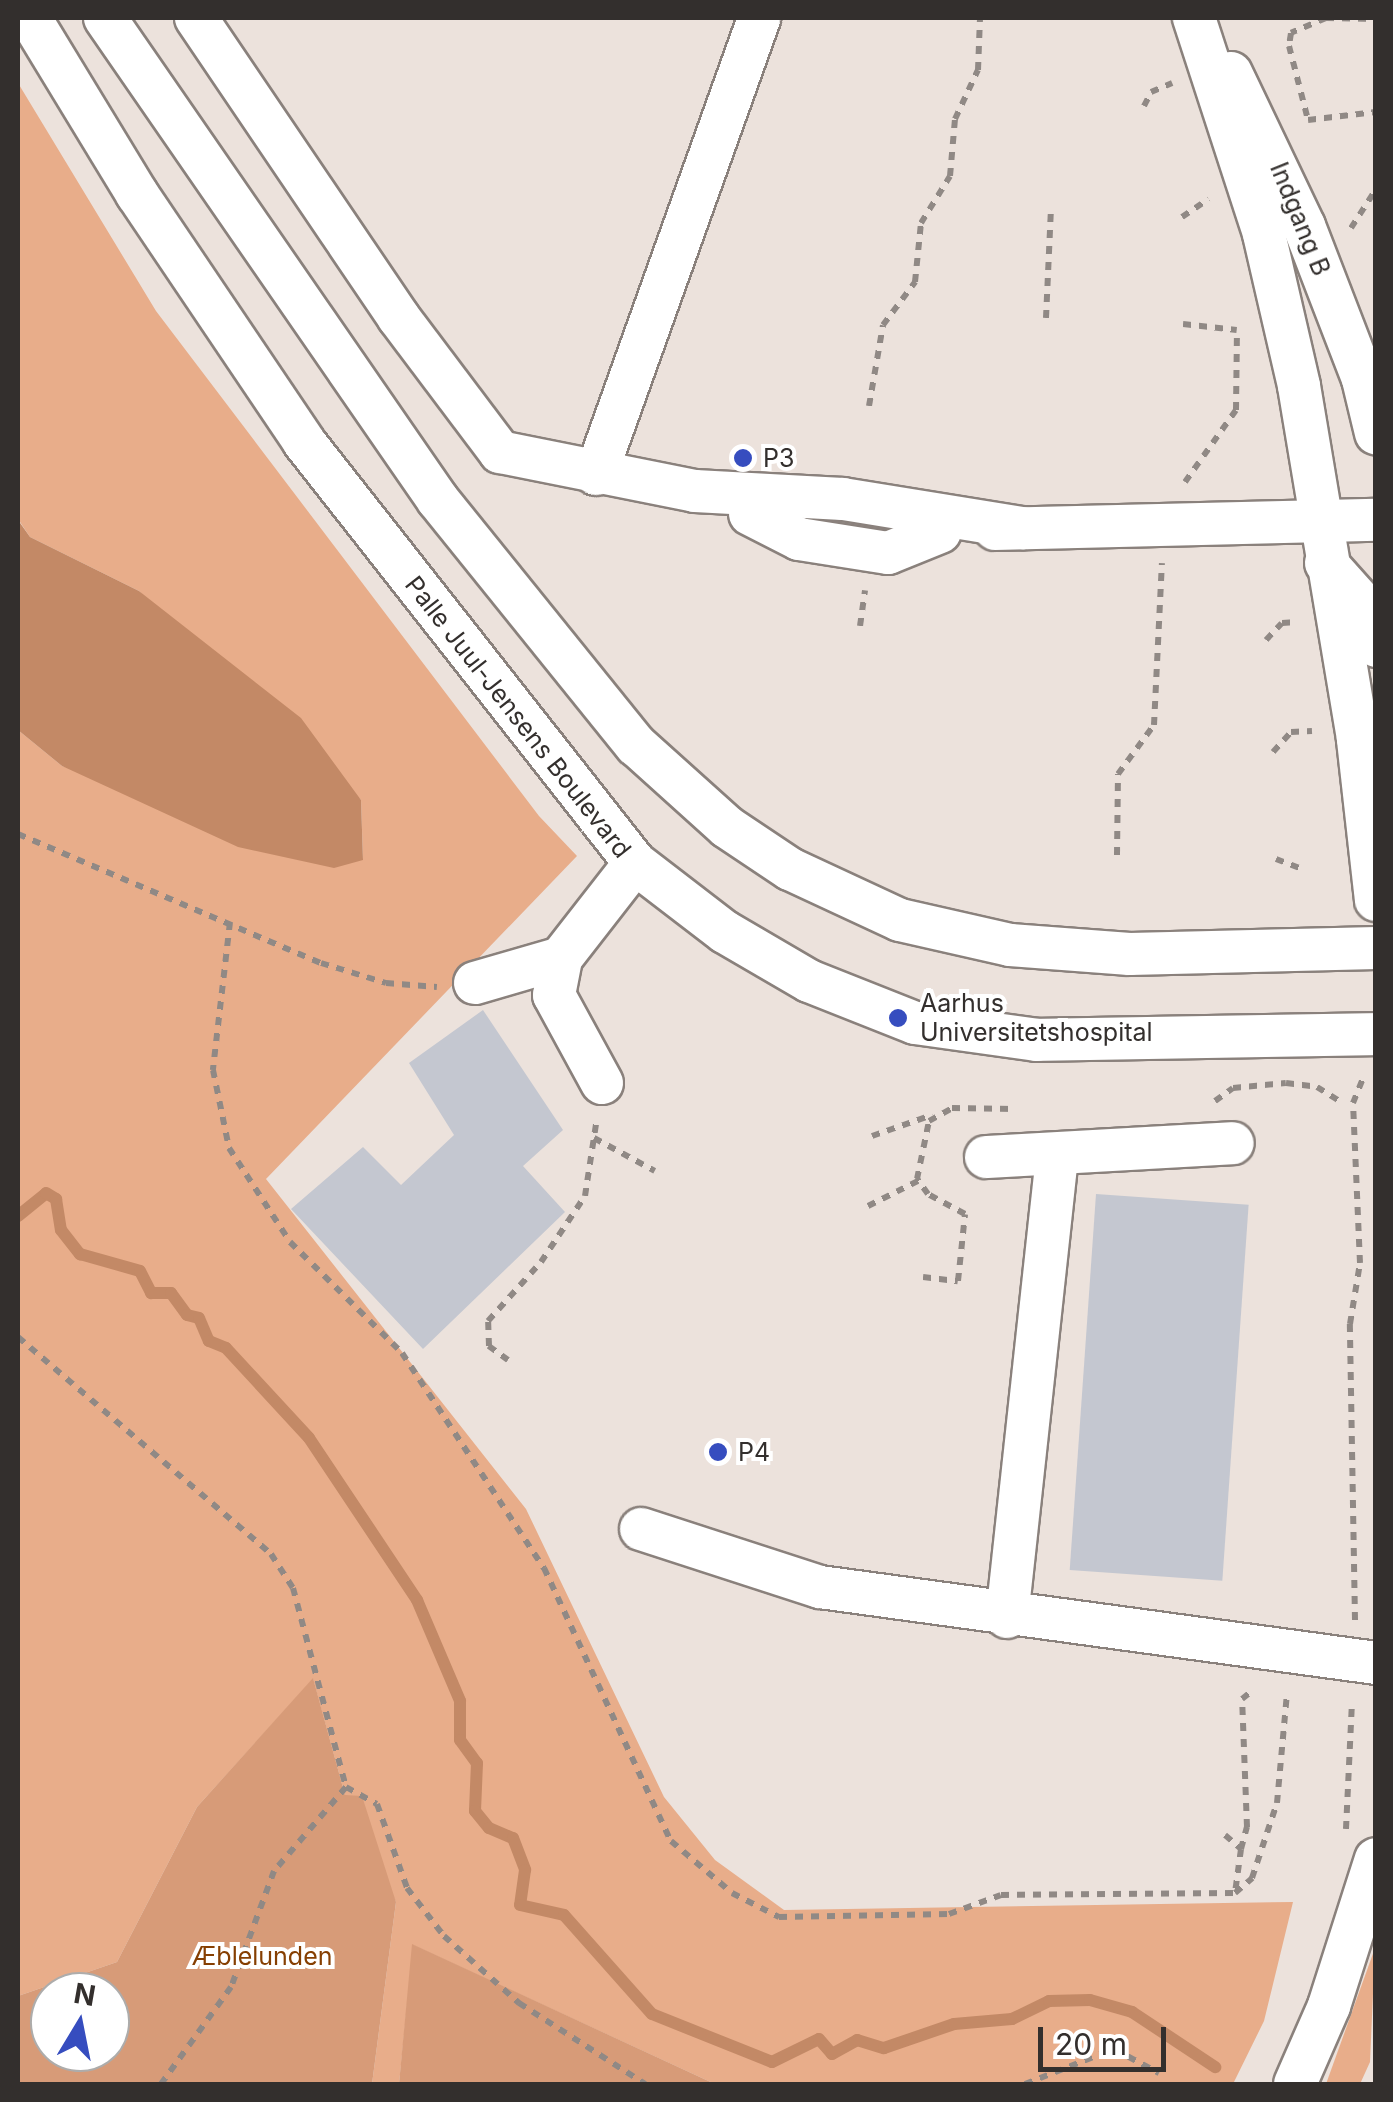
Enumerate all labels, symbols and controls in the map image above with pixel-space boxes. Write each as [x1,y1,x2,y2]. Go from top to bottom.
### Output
street label: Indgang B [1264,158,1336,280]
place label: P3 [763,443,794,473]
marker: P3 [732,447,754,469]
street label: Palle Juul-Jensens Boulevard [399,570,637,864]
place label: Aarhus Universitetshospital [920,989,1153,1048]
marker: Aarhus Universitetshospital [885,1005,911,1031]
place label: P4 [738,1437,770,1467]
marker: P4 [707,1441,729,1463]
park label: Æblelunden [191,1941,333,1971]
north arrow [30,1972,130,2072]
text: N [71,1976,98,2013]
scale bar [1043,2007,1170,2069]
text: 20 m [1055,2026,1127,2062]

